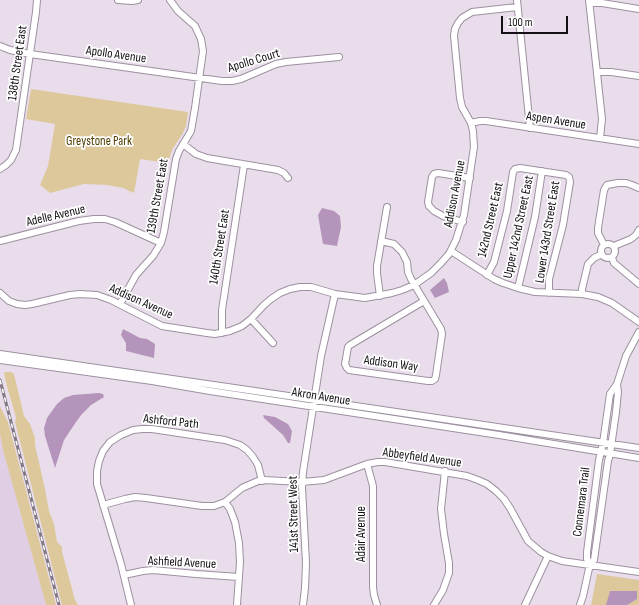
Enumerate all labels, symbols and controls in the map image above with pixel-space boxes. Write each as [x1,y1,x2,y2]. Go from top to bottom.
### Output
scale bar [503,8,570,34]
text: 100 m [508,15,533,30]
street label: 138th Street East [5,24,31,102]
street label: Apollo Avenue [85,43,147,67]
street label: Apollo Court [226,46,282,76]
street label: Aspen Avenue [525,109,587,133]
park label: Greystone Park [66,134,132,150]
street label: 139th Street East [144,157,172,235]
street label: Addison Avenue [441,159,469,229]
street label: Upper 142nd Street East [500,174,538,280]
street label: Lower 143rd Street East [532,180,564,284]
street label: 142nd Street East [475,181,507,259]
street label: Adelle Avenue [25,202,87,230]
street label: 140th Street East [206,208,234,286]
street label: Addison Avenue [107,281,175,323]
street label: Addison Way [363,352,419,376]
street label: Akron Avenue [291,385,351,409]
street label: Ashford Path [143,411,199,433]
street label: Abbeyfield Avenue [382,445,462,471]
street label: Connemara Trail [570,467,594,537]
street label: 141st Street West [286,475,302,553]
street label: Adair Avenue [354,506,370,562]
street label: Ashfield Avenue [147,553,217,573]

